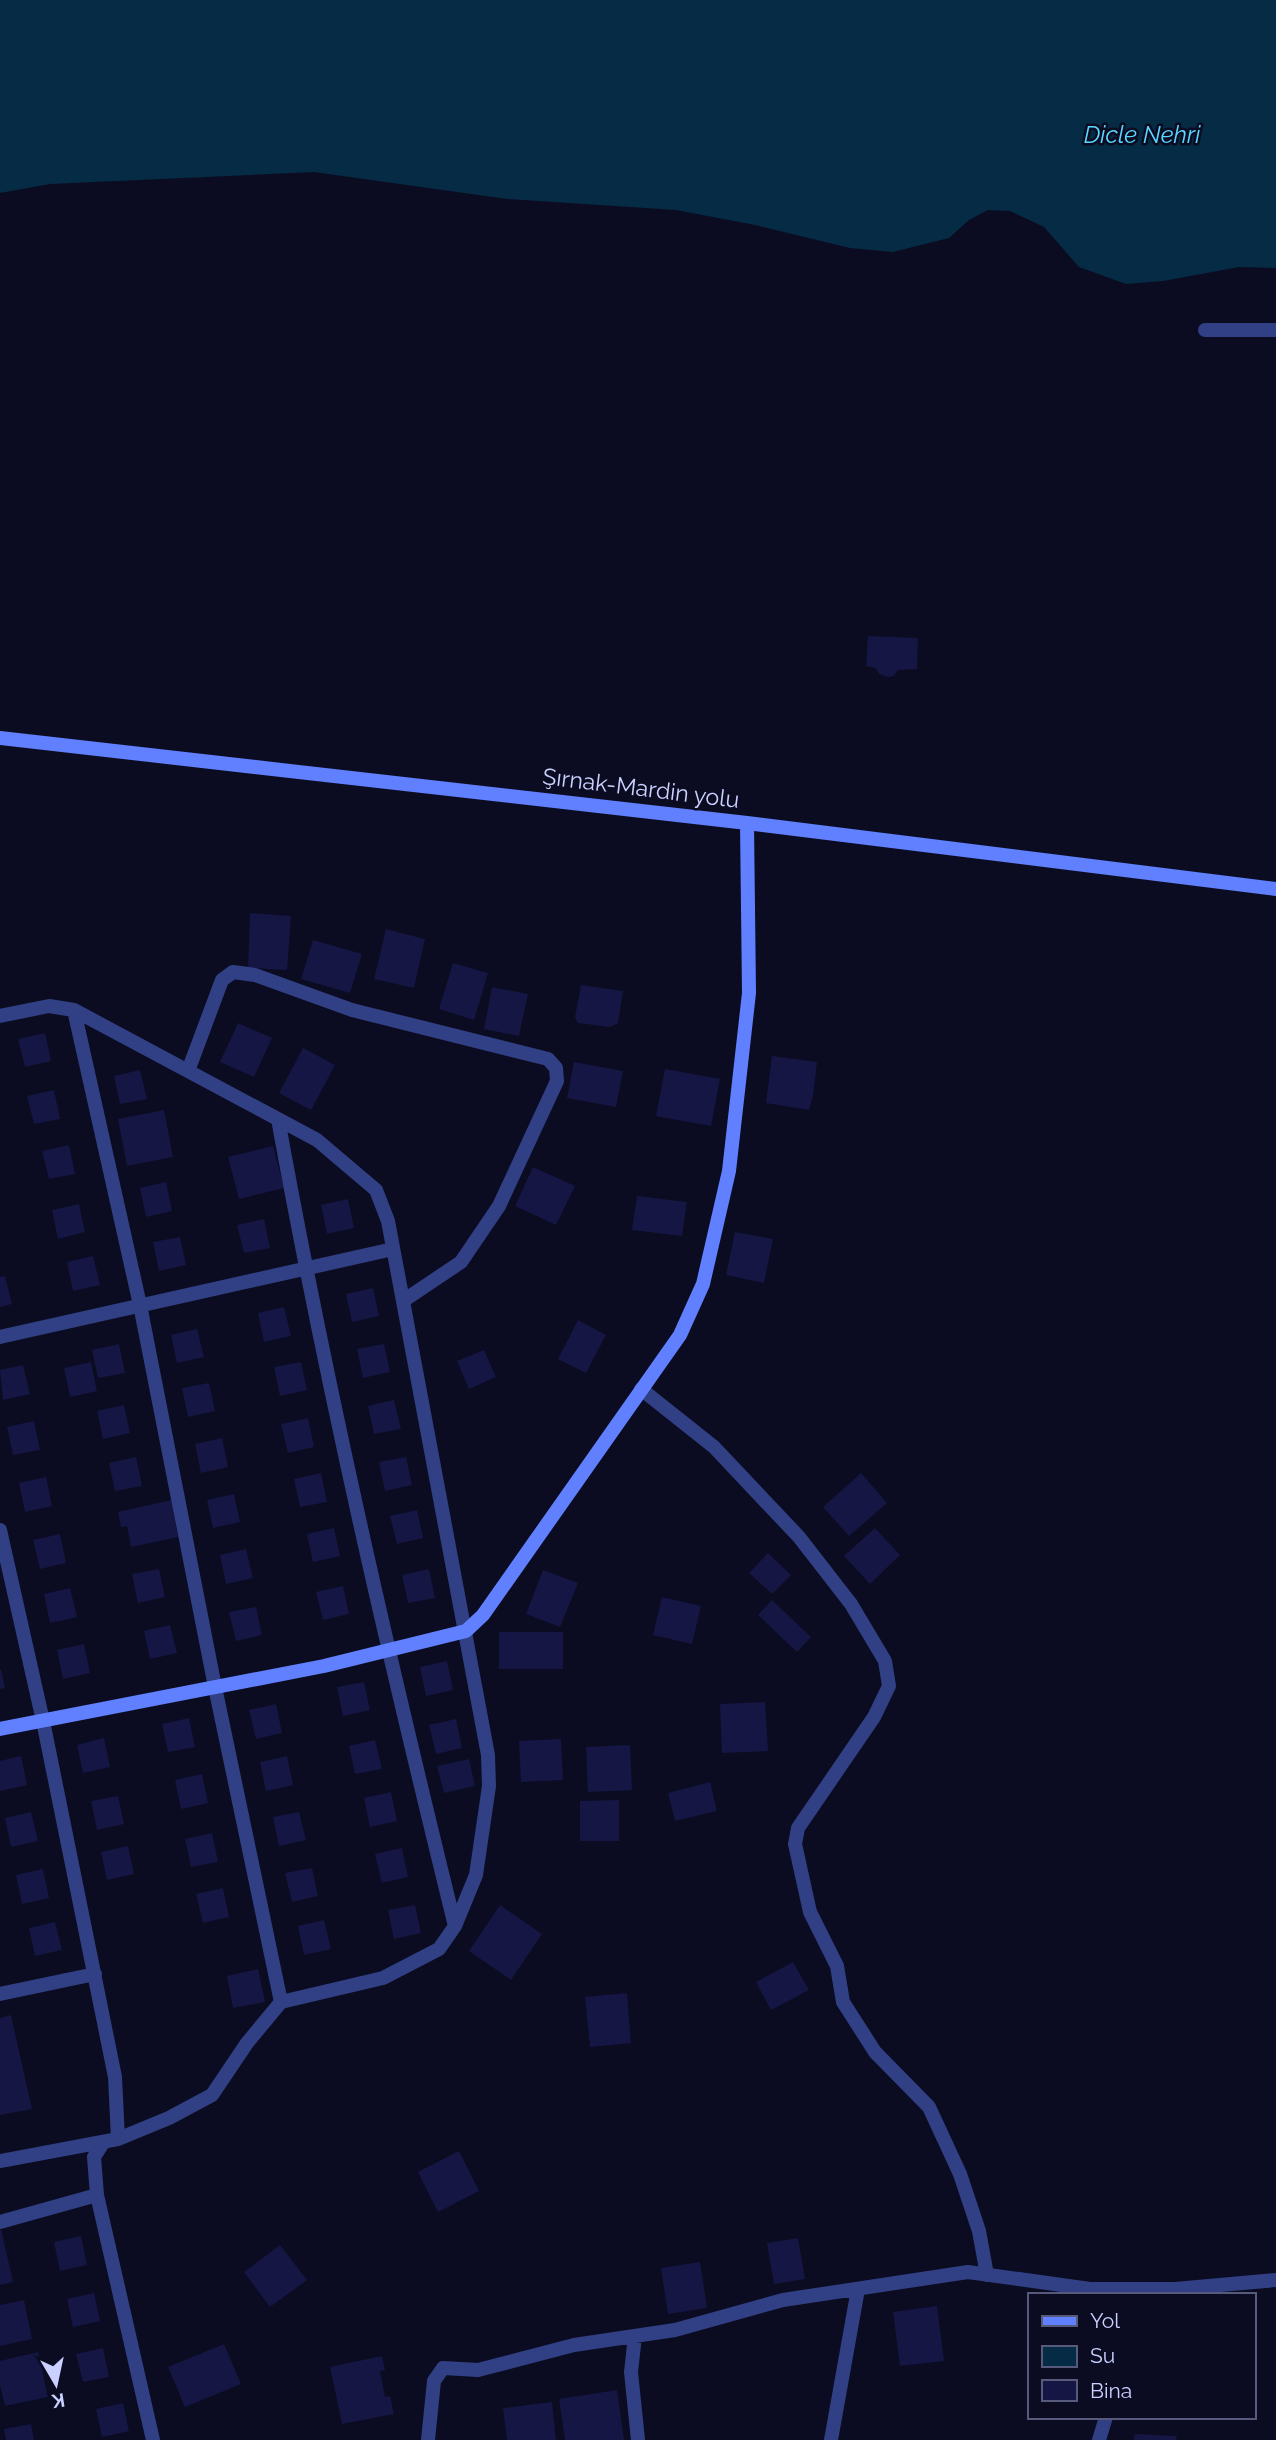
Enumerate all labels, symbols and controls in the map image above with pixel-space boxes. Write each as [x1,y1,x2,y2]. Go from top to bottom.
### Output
water label: Dicle Nehri [1084,120,1201,149]
street label: Şırnak-Mardin yolu [541,762,741,813]
legend [1028,2293,1255,2419]
text: Yol [1090,2308,1120,2333]
text: Su [1090,2343,1115,2368]
north arrow [21,2349,91,2419]
text: Bina [1090,2378,1132,2403]
text: K [50,2389,67,2413]

